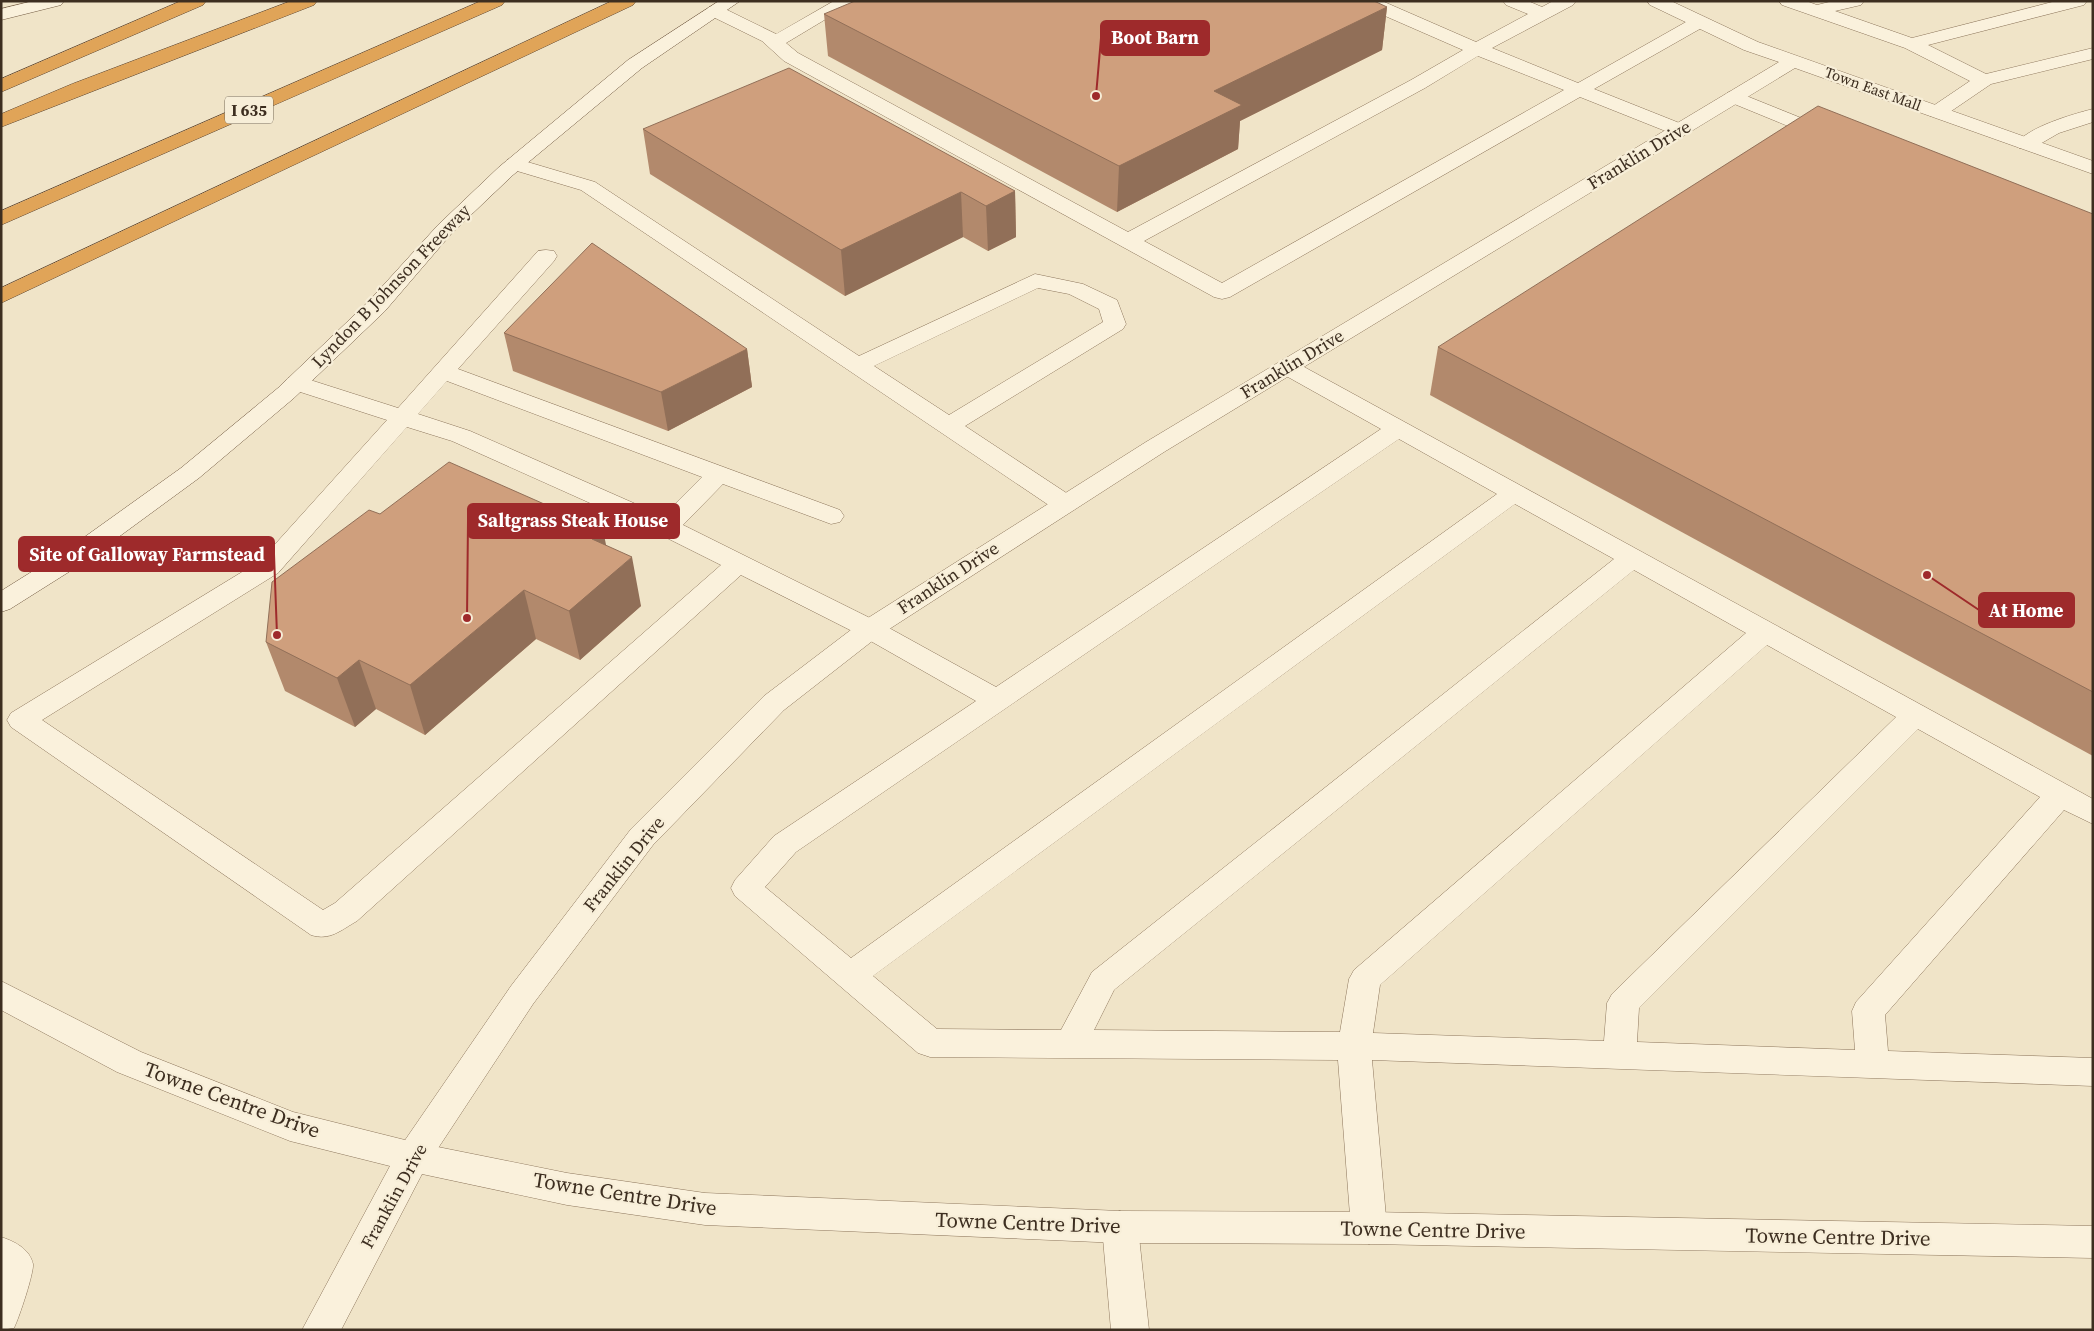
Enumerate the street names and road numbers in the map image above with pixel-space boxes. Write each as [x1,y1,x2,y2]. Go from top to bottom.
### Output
street label: Town East Mall [1822,61,1925,116]
road number: I 635 [225,96,273,124]
street label: Franklin Drive [1582,114,1695,195]
street label: Lyndon B Johnson Freeway [306,198,476,373]
street label: Franklin Drive [1235,323,1348,404]
street label: Franklin Drive [892,535,1003,620]
street label: Franklin Drive [577,811,670,917]
street label: Towne Centre Drive [140,1054,324,1145]
street label: Franklin Drive [354,1139,433,1253]
street label: Towne Centre Drive [531,1165,719,1222]
street label: Towne Centre Drive [935,1205,1121,1240]
street label: Towne Centre Drive [1340,1213,1526,1246]
street label: Towne Centre Drive [1745,1220,1931,1253]

